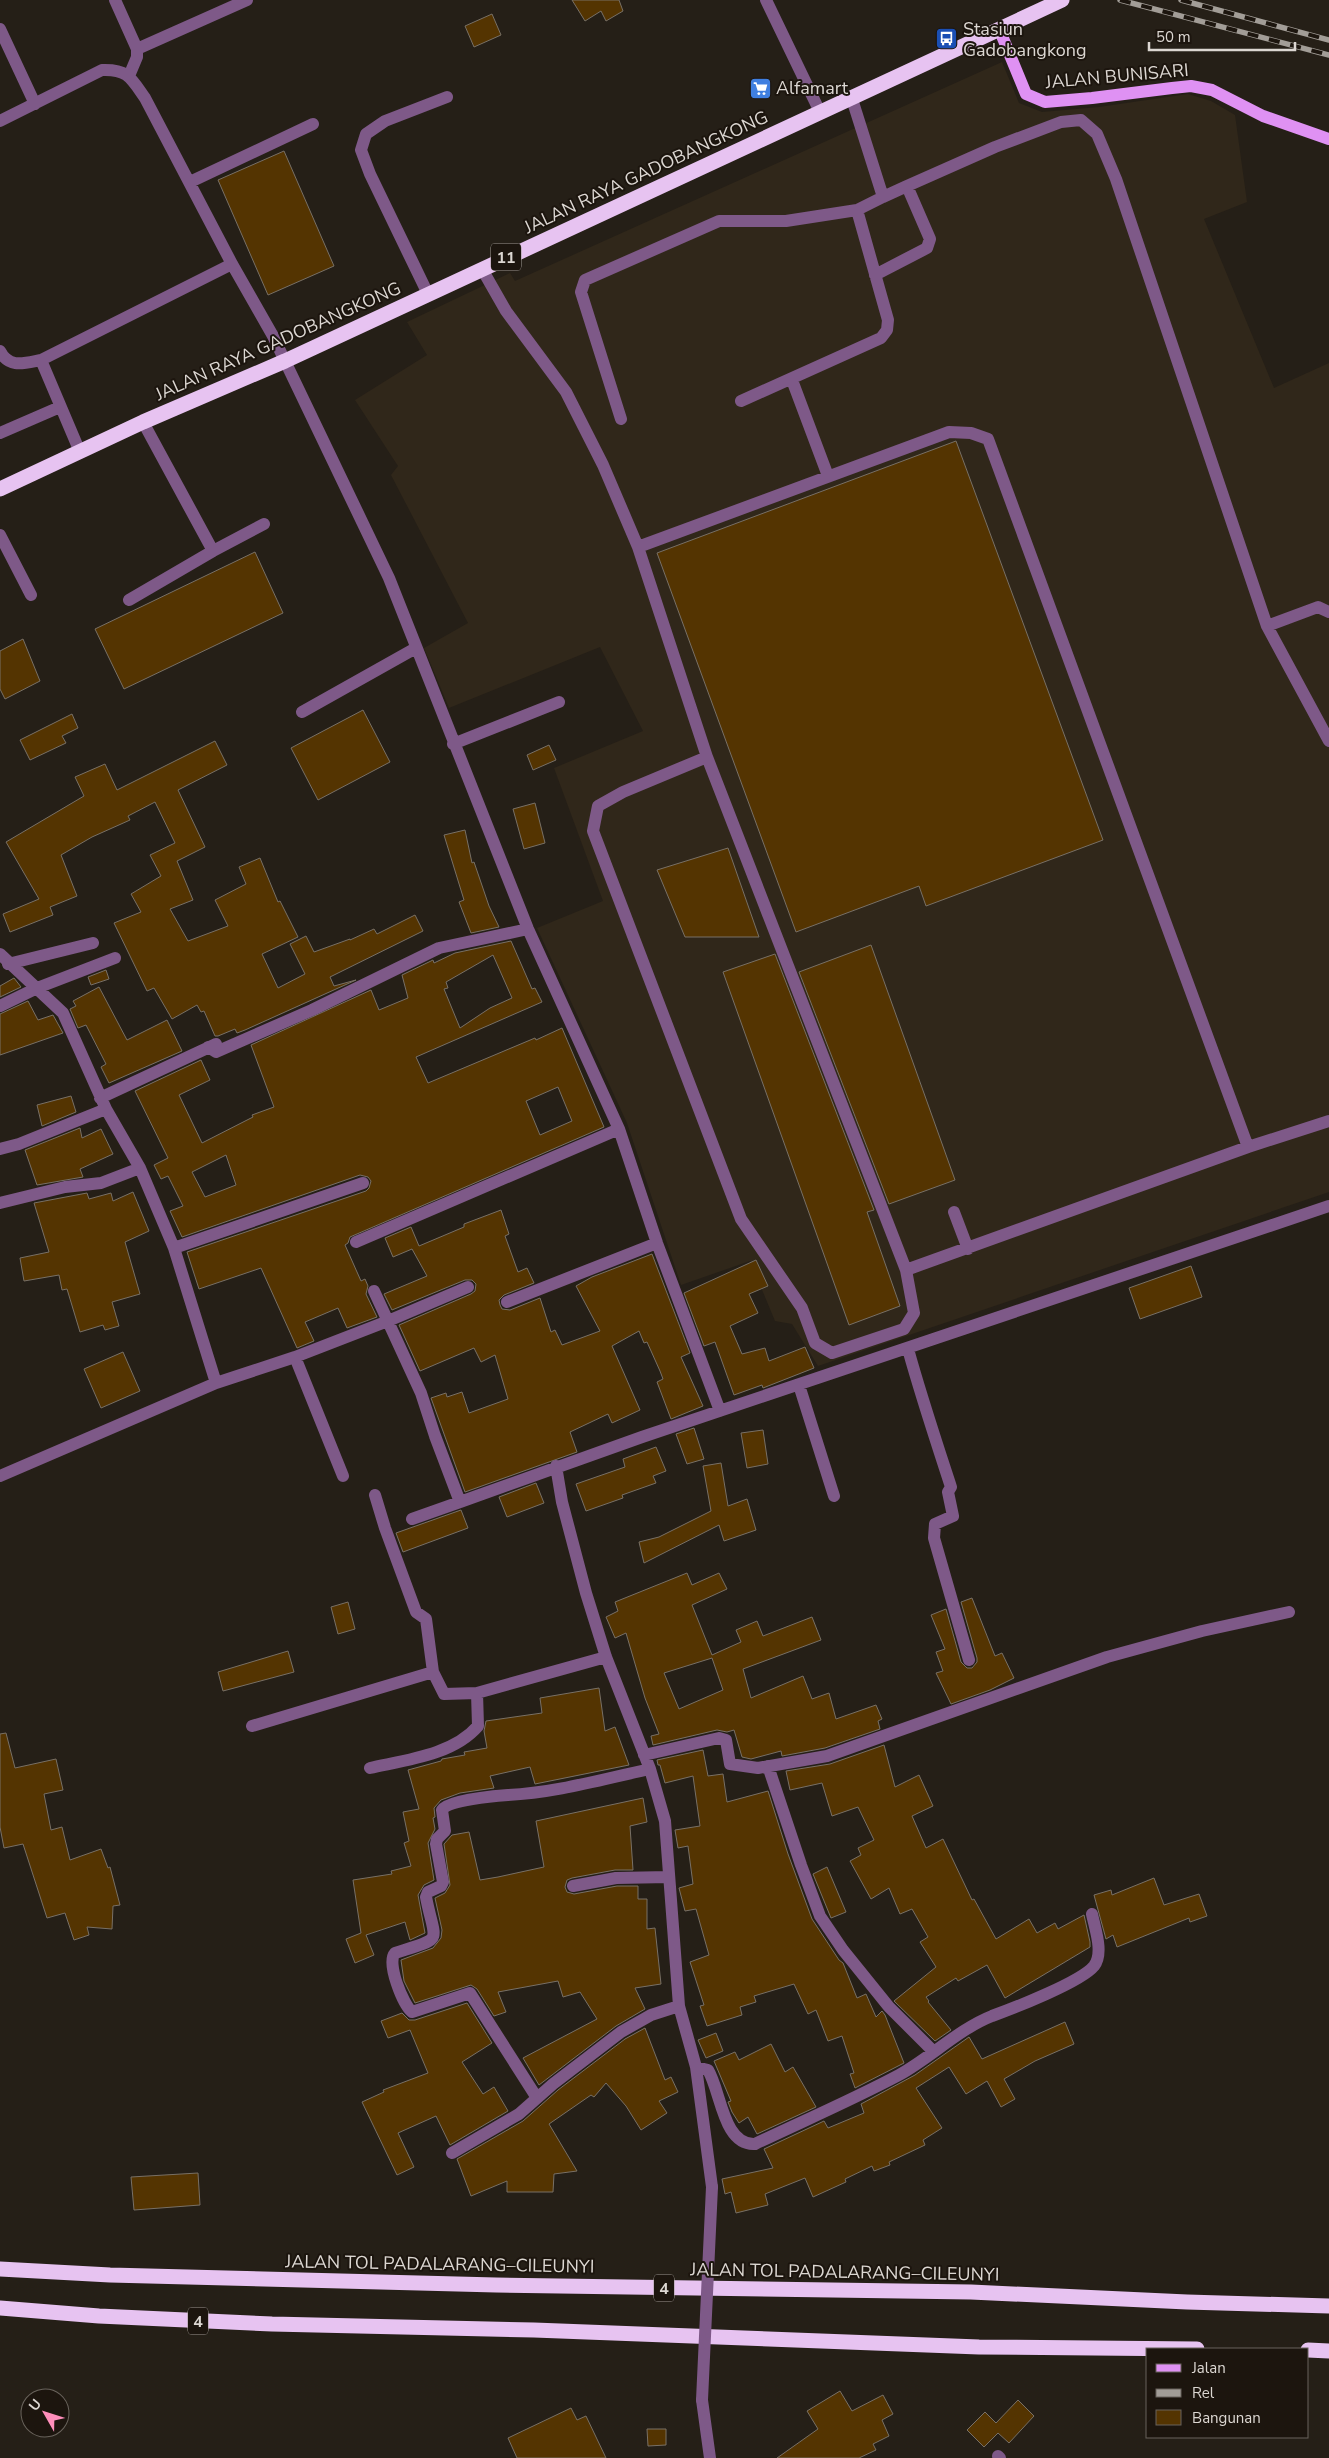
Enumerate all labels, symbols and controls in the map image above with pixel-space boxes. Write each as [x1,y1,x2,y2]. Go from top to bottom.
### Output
place label: Stasiun Gadobangkong [963,17,1086,62]
scale bar [1149,20,1295,52]
bus stop icon: Stasiun Gadobangkong [935,27,959,51]
text: 50 m [1156,27,1191,47]
street label: JALAN BUNISARI [1044,58,1189,94]
supermarket icon: Alfamart [748,76,772,100]
place label: Alfamart [776,76,849,100]
street label: JALAN RAYA GADOBANGKONG [519,105,772,240]
road number: 11 [491,243,521,270]
street label: JALAN RAYA GADOBANGKONG [151,276,405,407]
street label: JALAN TOL PADALARANG–CILEUNYI [284,2249,595,2279]
street label: JALAN TOL PADALARANG–CILEUNYI [689,2257,1000,2287]
road number: 4 [654,2274,674,2302]
road number: 4 [188,2308,208,2334]
legend [1146,2348,1309,2438]
text: Jalan [1191,2358,1226,2378]
text: Rel [1192,2383,1215,2403]
north arrow [20,2388,70,2438]
text: U [25,2395,46,2415]
text: Bangunan [1192,2408,1261,2428]

